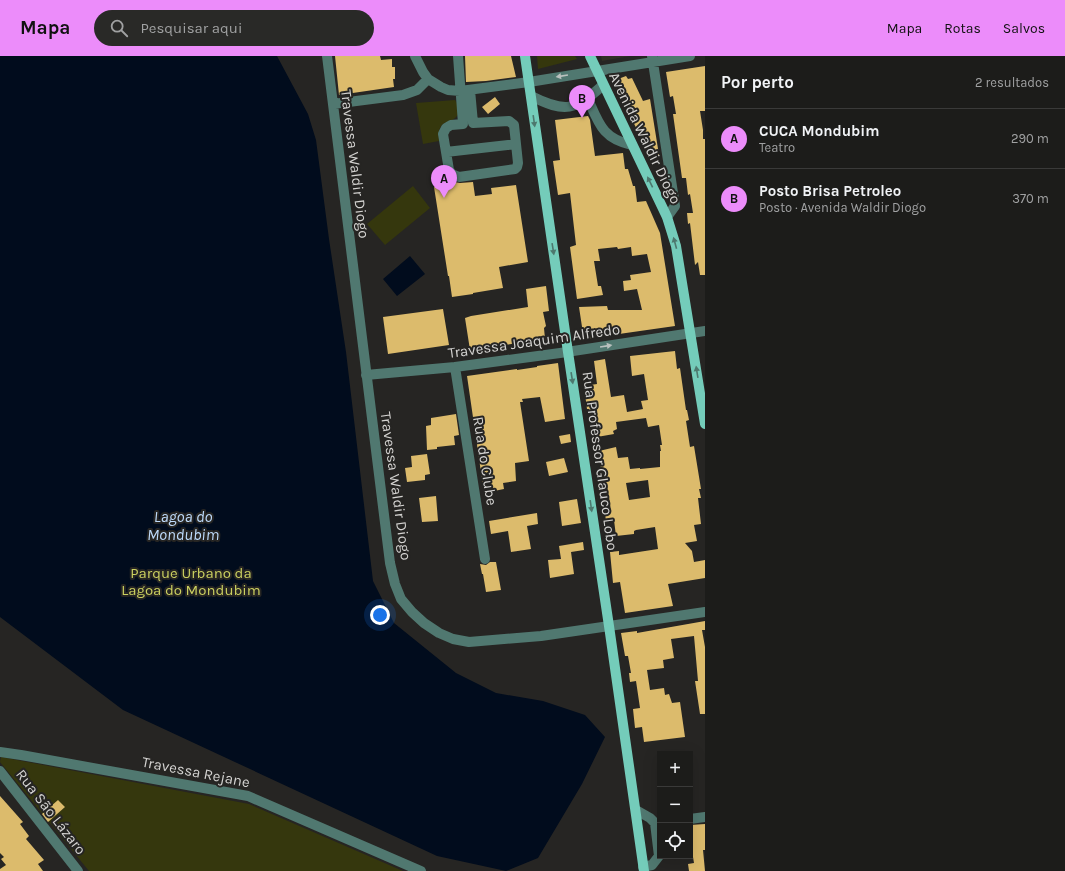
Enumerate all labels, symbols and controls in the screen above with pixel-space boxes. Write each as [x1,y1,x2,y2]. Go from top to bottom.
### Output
search box [94,10,374,46]
text: Mapa [20,17,70,39]
icon: search [108,17,130,39]
text: Pesquisar aqui [140,19,242,37]
text: Mapa [887,20,922,37]
text: Rotas [944,20,981,37]
text: Salvos [1003,20,1045,37]
street label: Avenida Waldir Diogo [605,69,685,207]
text: Por perto [721,72,794,92]
one-way arrow [556,73,568,79]
text: 2 resultados [975,75,1049,90]
pin: B [569,85,595,118]
street label: Travessa Waldir Diogo [337,89,373,239]
one-way arrow [531,115,537,127]
text: CUCA Mondubim [759,122,879,140]
text: A [730,131,738,146]
text: 290 m [1011,131,1049,146]
text: Teatro [759,140,795,155]
pin: A [431,165,457,198]
one-way arrow [647,177,653,188]
text: Posto Brisa Petroleo [759,182,901,200]
text: B [730,191,738,206]
text: 370 m [1012,191,1049,206]
text: Posto · Avenida Waldir Diogo [759,200,926,215]
one-way arrow [672,237,678,249]
one-way arrow [550,243,556,255]
street label: Travessa Joaquim Alfredo [447,320,621,362]
one-way arrow [600,343,612,349]
one-way arrow [693,366,699,378]
street label: Rua Professor Glauco Lobo [579,370,621,552]
one-way arrow [569,372,575,384]
street label: Travessa Waldir Diogo [377,411,415,561]
street label: Rua do Clube [469,415,501,507]
one-way arrow [588,500,594,512]
water label: Lagoa do Mondubim [147,507,219,544]
park label: Parque Urbano da Lagoa do Mondubim [121,564,261,599]
your location [370,605,390,625]
map controls [657,751,693,859]
button: + [657,751,693,787]
street label: Travessa Rejane [141,753,251,791]
street label: Rua São Lázaro [12,766,90,858]
button: − [657,787,693,823]
button: locate [657,823,693,859]

